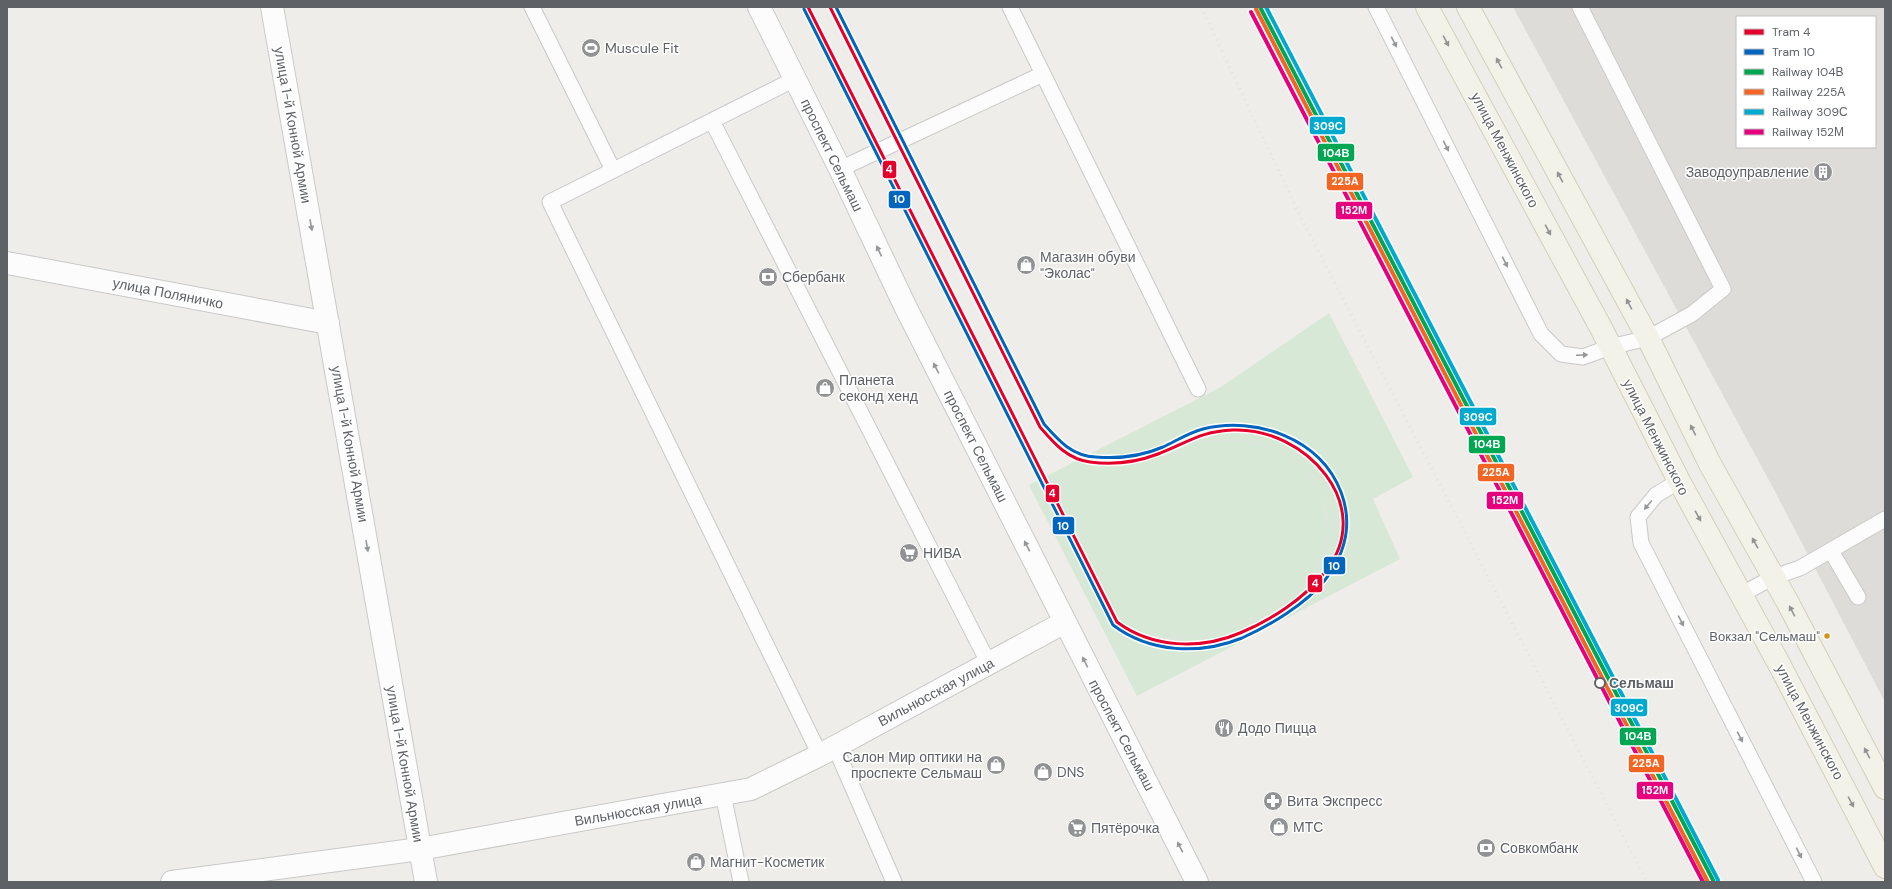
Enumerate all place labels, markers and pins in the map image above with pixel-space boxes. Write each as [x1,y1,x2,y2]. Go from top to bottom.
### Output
sports icon: Muscule Fit [580,37,602,59]
place label: Muscule Fit [605,39,679,57]
building icon: Заводоуправление [1812,161,1834,183]
place label: Заводоуправление [1686,163,1809,181]
place label: Магазин обуви "Эколас" [1040,248,1135,282]
shop icon: Магазин обуви "Эколас" [1015,254,1037,276]
bank icon: Сбербанк [757,266,779,288]
place label: Сбербанк [782,268,846,286]
place label: Планета секонд хенд [839,371,918,405]
shop icon: Планета секонд хенд [814,377,836,399]
supermarket icon: НИВА [898,542,920,564]
place label: НИВА [923,544,962,562]
place label: Вокзал "Сельмаш" [1709,628,1820,645]
marker: Вокзал "Сельмаш" [1822,631,1832,641]
place label: Сельмаш [1609,674,1674,692]
marker: Сельмаш [1594,677,1606,689]
restaurant icon: Додо Пицца [1213,717,1235,739]
place label: Додо Пицца [1238,719,1317,737]
place label: Салон Мир оптики на проспекте Сельмаш [843,748,982,782]
shop icon: Салон Мир оптики на проспекте Сельмаш [985,754,1007,776]
shop icon: DNS [1032,761,1054,783]
place label: DNS [1057,763,1084,781]
pharmacy icon: Вита Экспресс [1262,790,1284,812]
place label: Вита Экспресс [1287,792,1382,810]
shop icon: МТС [1268,816,1290,838]
supermarket icon: Пятёрочка [1066,817,1088,839]
place label: МТС [1293,818,1323,836]
place label: Пятёрочка [1091,819,1160,837]
bank icon: Совкомбанк [1475,837,1497,859]
place label: Совкомбанк [1500,839,1579,857]
shop icon: Магнит-Косметик [685,851,707,873]
place label: Магнит-Косметик [710,853,825,871]

